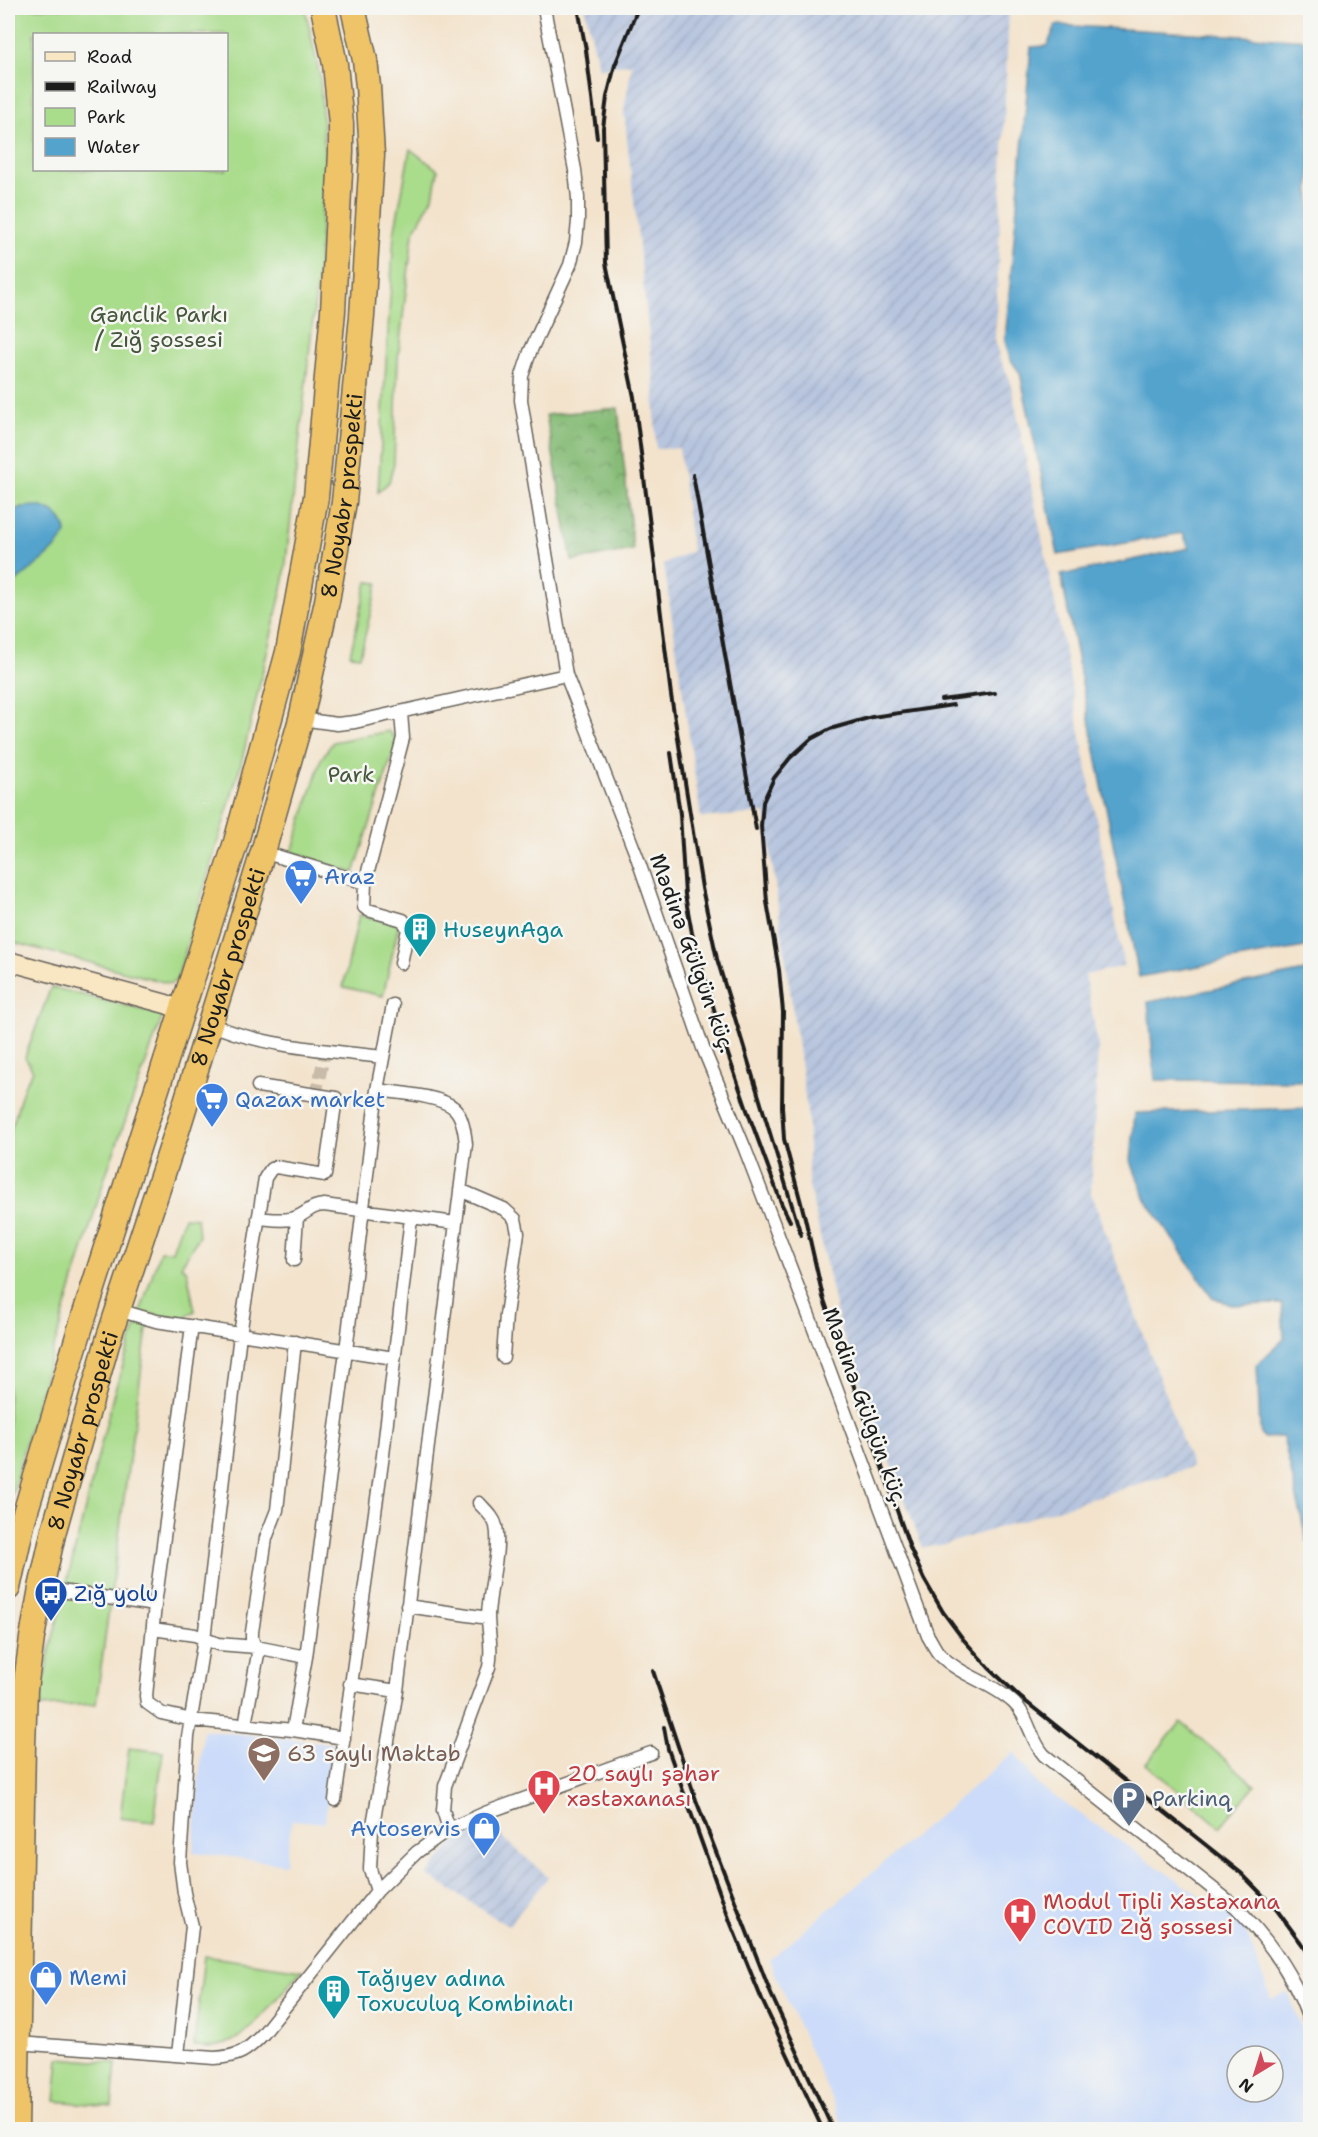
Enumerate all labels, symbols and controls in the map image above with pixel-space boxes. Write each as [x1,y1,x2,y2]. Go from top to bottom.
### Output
legend [33,33,228,171]
text: Road [87,45,132,69]
text: Railway [87,75,157,99]
text: Park [87,105,126,129]
text: Water [87,135,140,159]
park label: Gənclik Parkı / Zığ şossesi [90,300,228,354]
street label: 8 Noyabr prospekti [314,392,369,600]
park label: Park [327,760,375,789]
street label: Mədinə Gülgün küç. [643,850,742,1057]
supermarket icon: Araz [283,858,319,905]
place label: Araz [324,862,376,891]
street label: 8 Noyabr prospekti [184,864,272,1070]
building icon: HuseynAga [402,911,438,958]
place label: HuseynAga [443,915,564,944]
supermarket icon: Qazax market [194,1081,230,1128]
place label: Qazax market [235,1085,385,1114]
street label: Mədinə Gülgün küç. [816,1304,915,1511]
street label: 8 Noyabr prospekti [41,1327,125,1534]
bus stop icon: Zığ yolu [33,1575,69,1622]
place label: Zığ yolu [74,1579,158,1608]
school or university icon: 63 saylı Məktəb [246,1735,282,1782]
place label: 63 saylı Məktəb [287,1739,461,1768]
place label: 20 saylı şəhər xəstəxanası [567,1759,720,1813]
hospital icon: 20 saylı şəhər xəstəxanası [526,1768,562,1815]
parking icon: Parkinq [1111,1780,1147,1827]
place label: Parkinq [1152,1784,1233,1813]
shop icon: Avtoservis [466,1810,502,1857]
place label: Avtoservis [350,1814,461,1843]
place label: Modul Tipli Xəstəxana COVID Zığ şossesi [1043,1887,1280,1941]
hospital icon: Modul Tipli Xəstəxana COVID Zığ şossesi [1002,1896,1038,1943]
shop icon: Memi [28,1959,64,2006]
place label: Memi [69,1963,127,1992]
place label: Tağıyev adına Toxuculuq Kombinatı [357,1964,574,2018]
building icon: Tağıyev adına Toxuculuq Kombinatı [316,1973,352,2020]
north arrow [1225,2044,1285,2104]
text: N [1235,2073,1258,2098]

